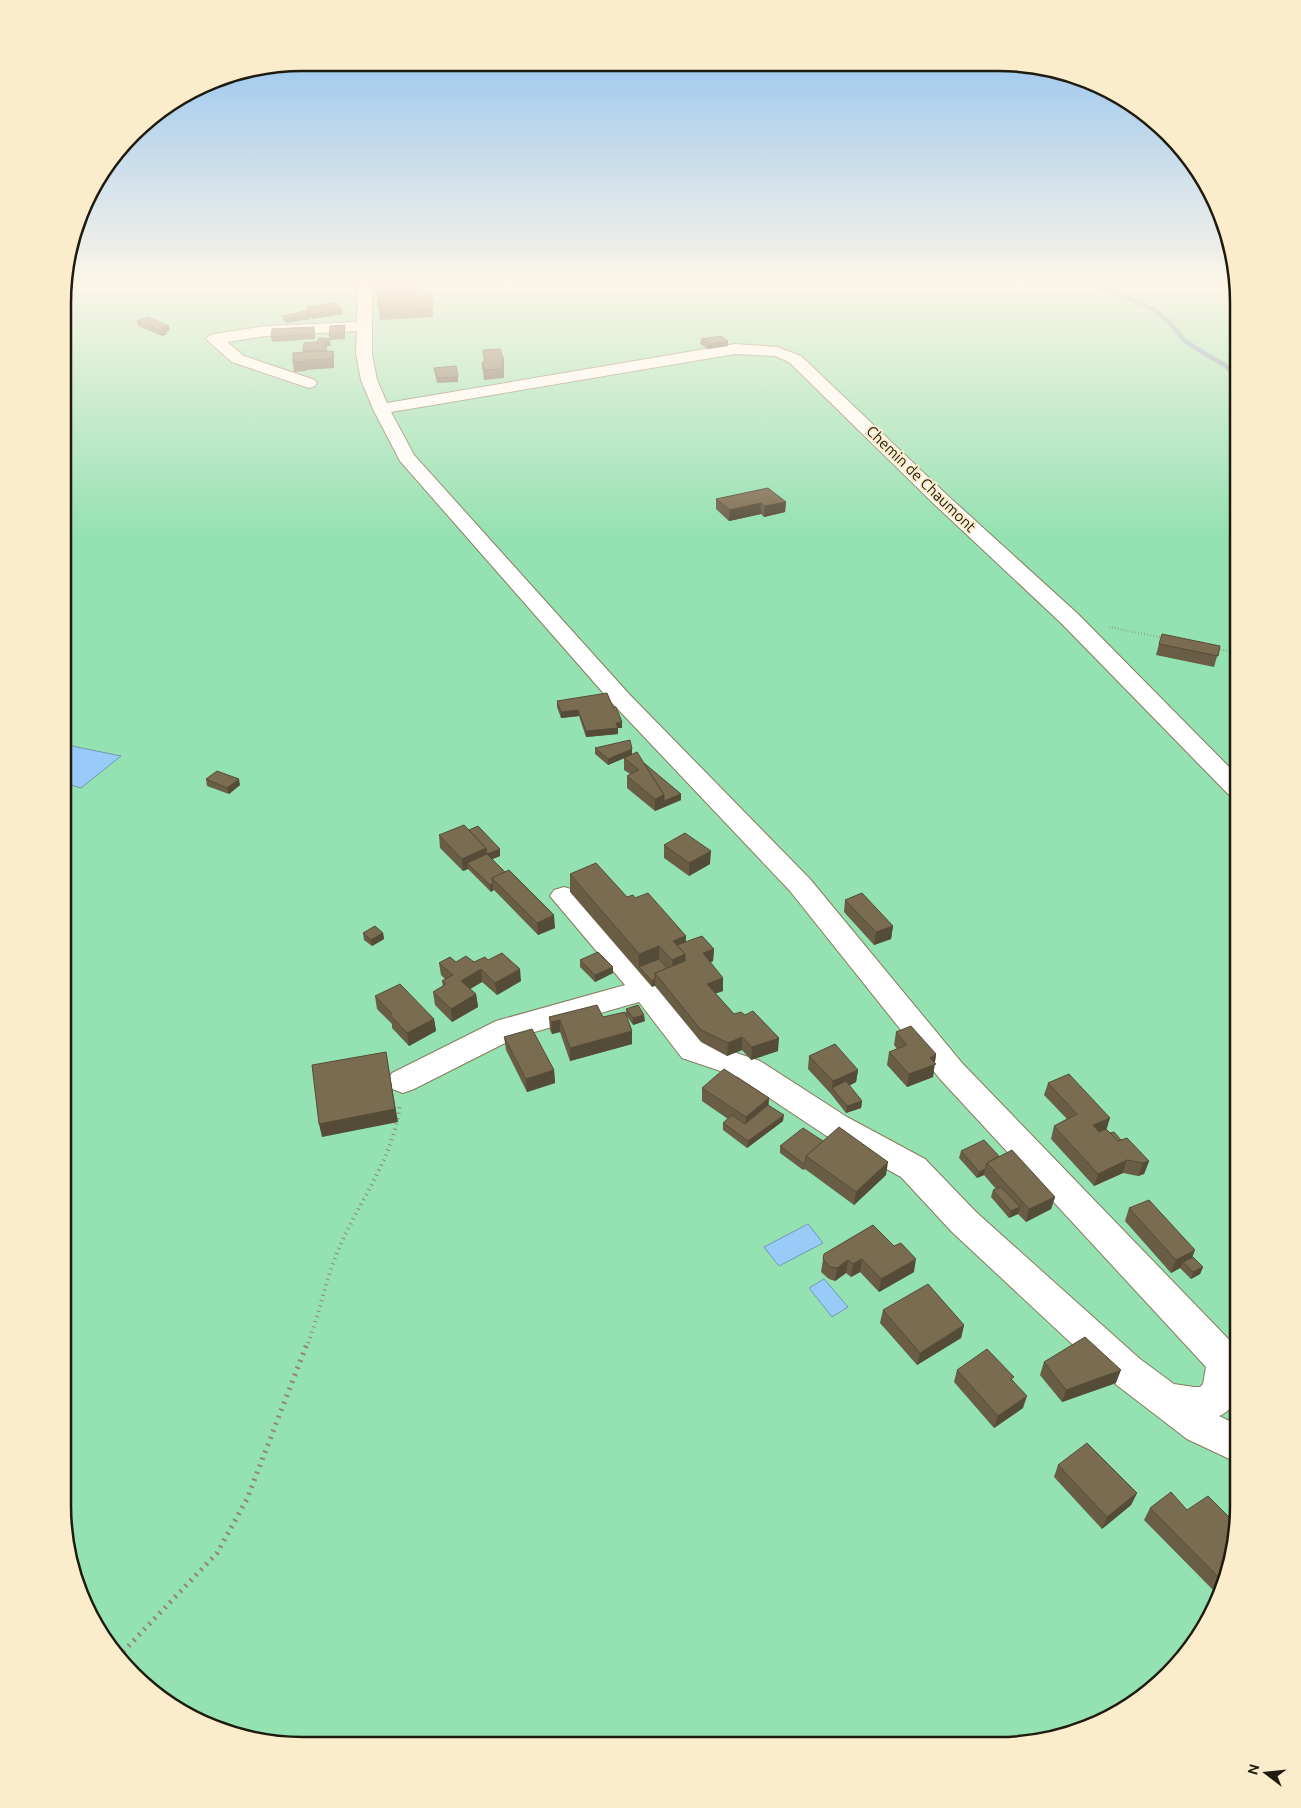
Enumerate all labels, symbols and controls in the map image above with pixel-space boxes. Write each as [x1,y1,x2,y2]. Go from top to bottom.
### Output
street label: Chemin de Chaumont [863,422,980,535]
north arrow [1241,1748,1291,1798]
text: N [1244,1762,1263,1777]

